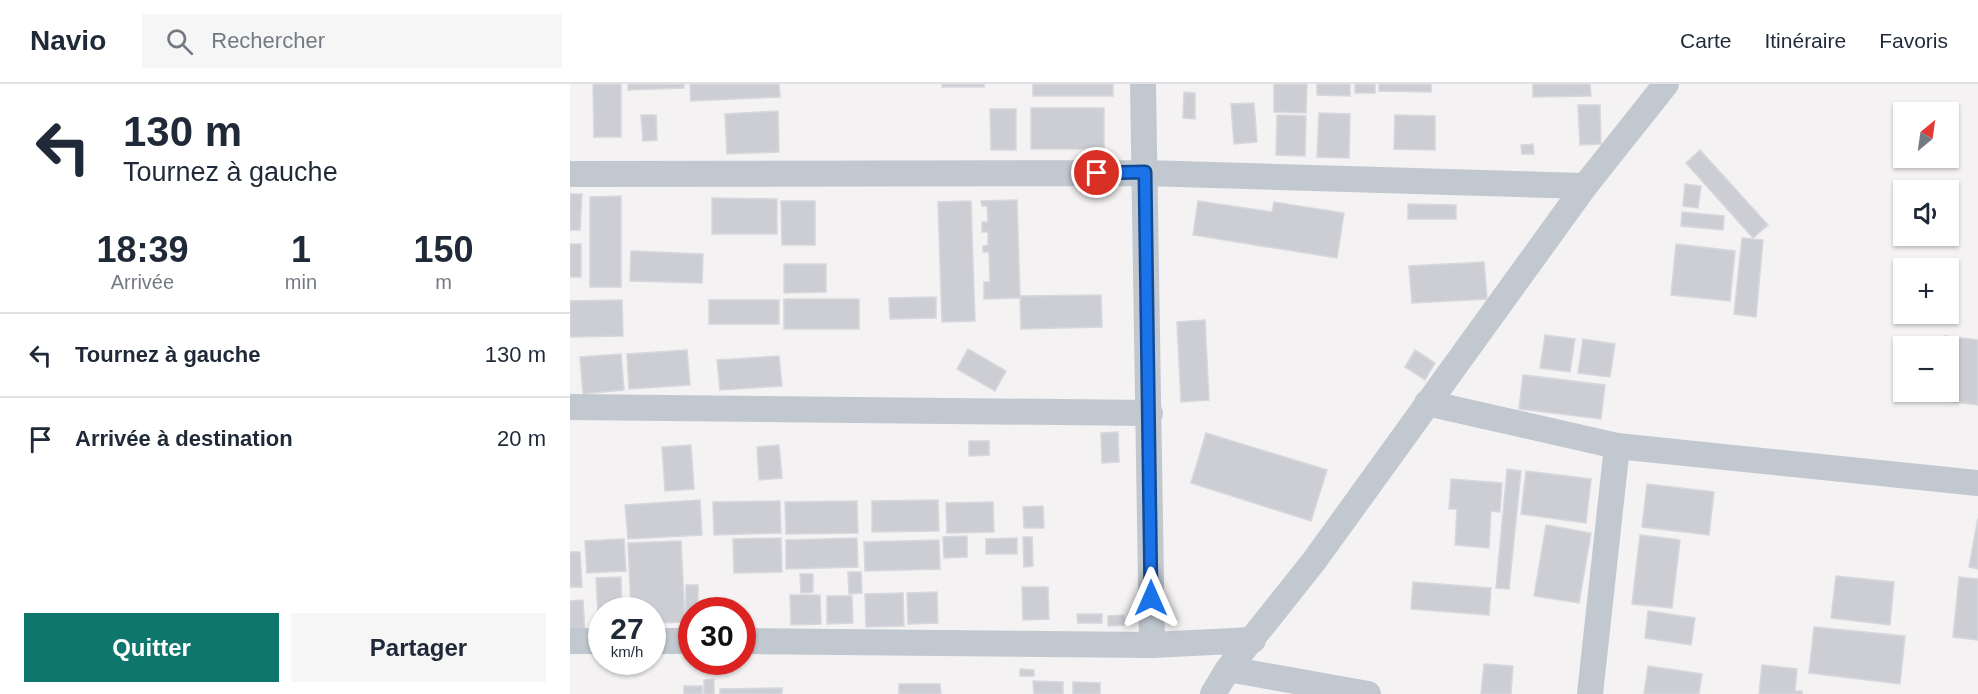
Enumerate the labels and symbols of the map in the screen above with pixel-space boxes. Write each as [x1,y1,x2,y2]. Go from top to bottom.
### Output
north arrow [1893,102,1959,168]
pin [1071,147,1122,198]
position arrow [1119,566,1183,630]
speed limit sign: 30 [678,597,756,675]

